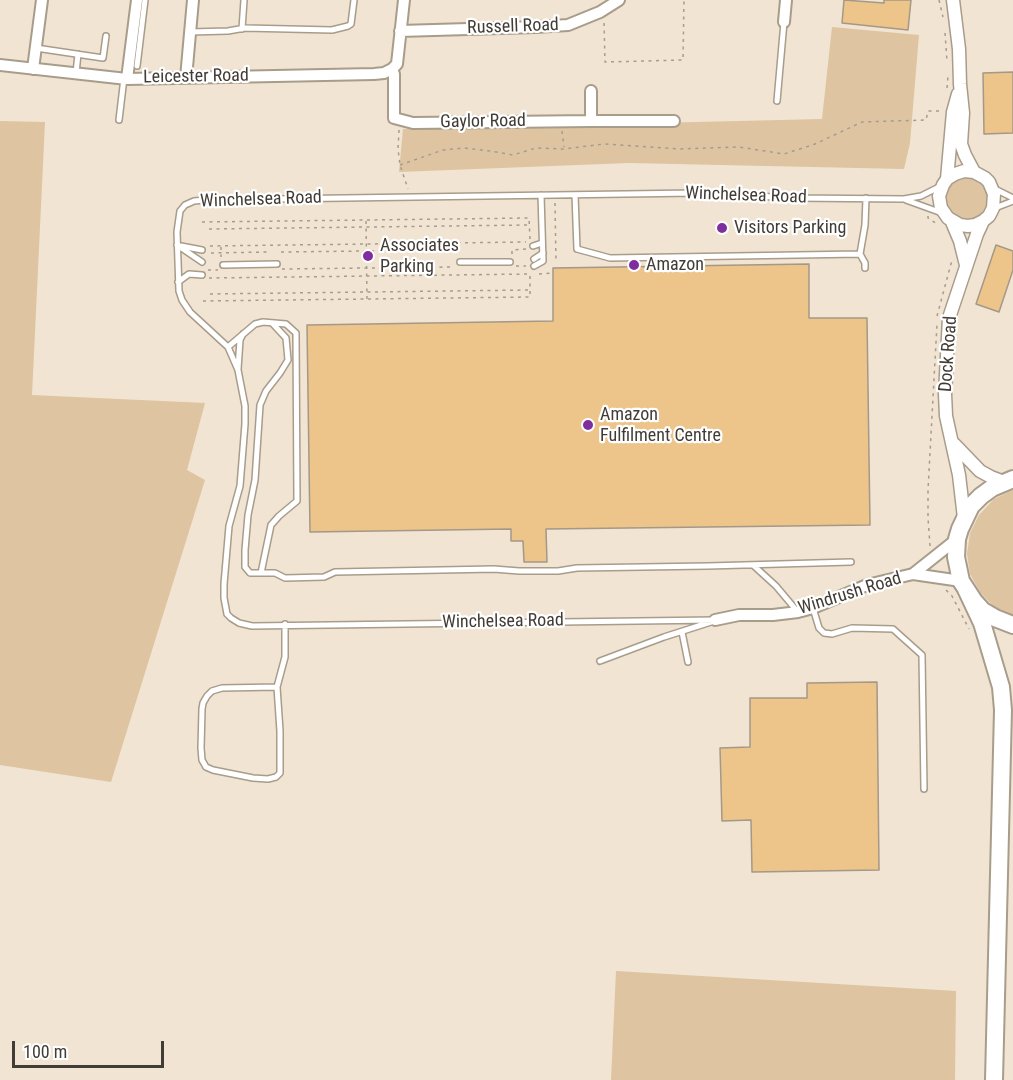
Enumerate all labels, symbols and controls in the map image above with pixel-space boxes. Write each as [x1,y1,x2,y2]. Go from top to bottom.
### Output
street label: Russell Road [467,15,559,39]
street label: Leicester Road [143,65,249,89]
street label: Gaylor Road [440,110,526,134]
street label: Winchelsea Road [685,183,807,209]
street label: Winchelsea Road [200,187,322,213]
place label: Visitors Parking [734,217,846,239]
marker: Visitors Parking [715,221,729,235]
place label: Associates Parking [380,235,459,278]
marker: Associates Parking [361,249,375,263]
place label: Amazon [646,254,704,276]
marker: Amazon [627,258,641,272]
street label: Dock Road [936,315,962,393]
place label: Amazon Fulfilment Centre [600,404,721,446]
marker: Amazon Fulfilment Centre [581,418,595,432]
street label: Windrush Road [796,568,904,620]
street label: Winchelsea Road [442,610,564,634]
scale bar [15,1029,166,1067]
text: 100 m [23,1041,67,1062]

